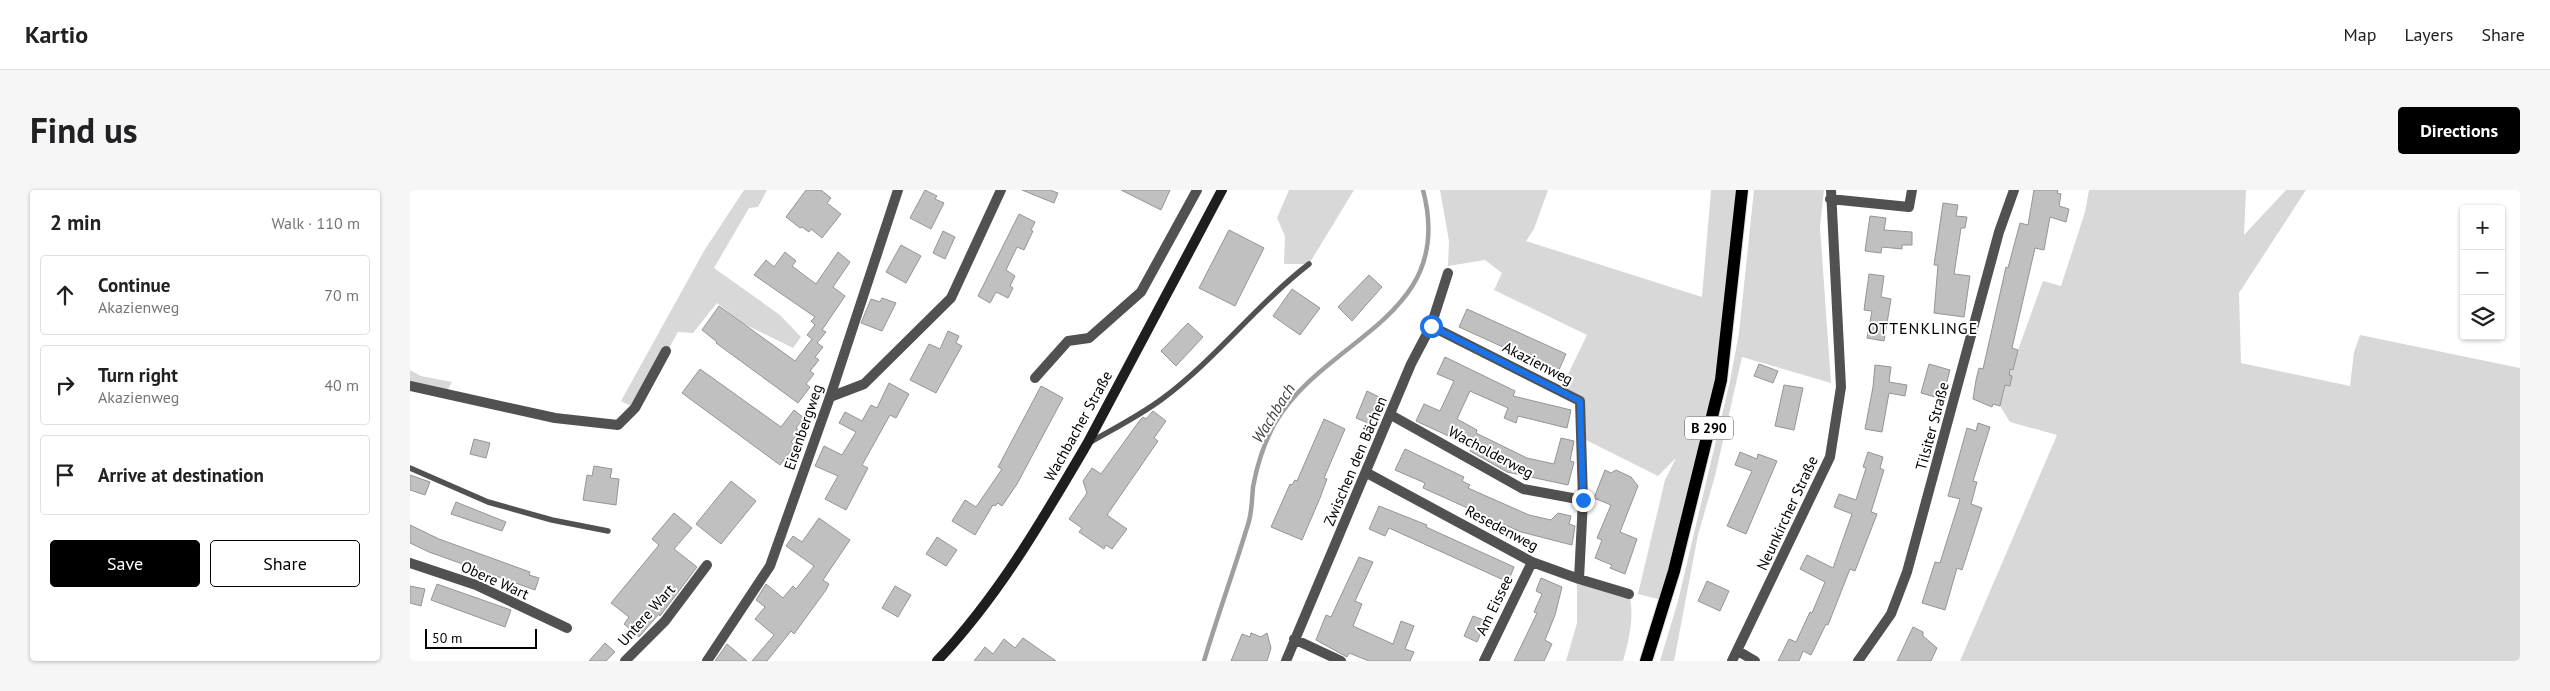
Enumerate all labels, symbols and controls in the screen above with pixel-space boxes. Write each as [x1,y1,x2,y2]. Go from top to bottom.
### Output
text: Kartio [25,19,88,50]
text: Map [2344,23,2376,46]
text: Layers [2404,23,2453,46]
text: Share [2481,23,2525,46]
text: Find us [30,107,138,153]
button: Directions [2398,107,2520,154]
map controls [2460,205,2505,340]
button: + [2460,205,2505,250]
text: 2 min [50,209,101,236]
text: Walk · 110 m [271,213,360,233]
button: − [2460,250,2505,295]
text: Continue [98,273,170,297]
icon: ahead [51,281,79,309]
text: 70 m [324,285,359,305]
button: layers [2460,295,2505,340]
text: Akazienweg [98,297,179,317]
route start [1420,315,1443,338]
district label: OTTENKLINGE [1868,318,1978,338]
street label: Akazienweg [1500,337,1576,389]
text: Turn right [98,363,178,387]
street label: Wachbacher Straße [1040,367,1116,485]
icon: right [51,371,79,399]
text: 40 m [324,375,359,395]
water label: Wachbach [1247,380,1299,446]
street label: Tilsiter Straße [1911,380,1953,472]
street label: Eisenbergweg [779,382,827,472]
text: Akazienweg [98,387,179,407]
street label: Zwischen den Bächen [1319,393,1391,529]
road number: B 290 [1685,417,1733,440]
street label: Wacholderweg [1445,422,1537,482]
street label: Neunkircher Straße [1752,453,1822,573]
icon: arrive [51,461,79,489]
text: Arrive at destination [98,463,264,487]
route end [1572,489,1595,512]
street label: Resedenweg [1462,501,1542,555]
button: Save [50,540,200,587]
button: Share [210,540,360,587]
street label: Obere Wart [458,557,532,603]
street label: Am Eissee [1471,572,1517,638]
street label: Untere Wart [613,580,679,650]
scale bar [425,626,538,649]
text: 50 m [432,629,462,647]

